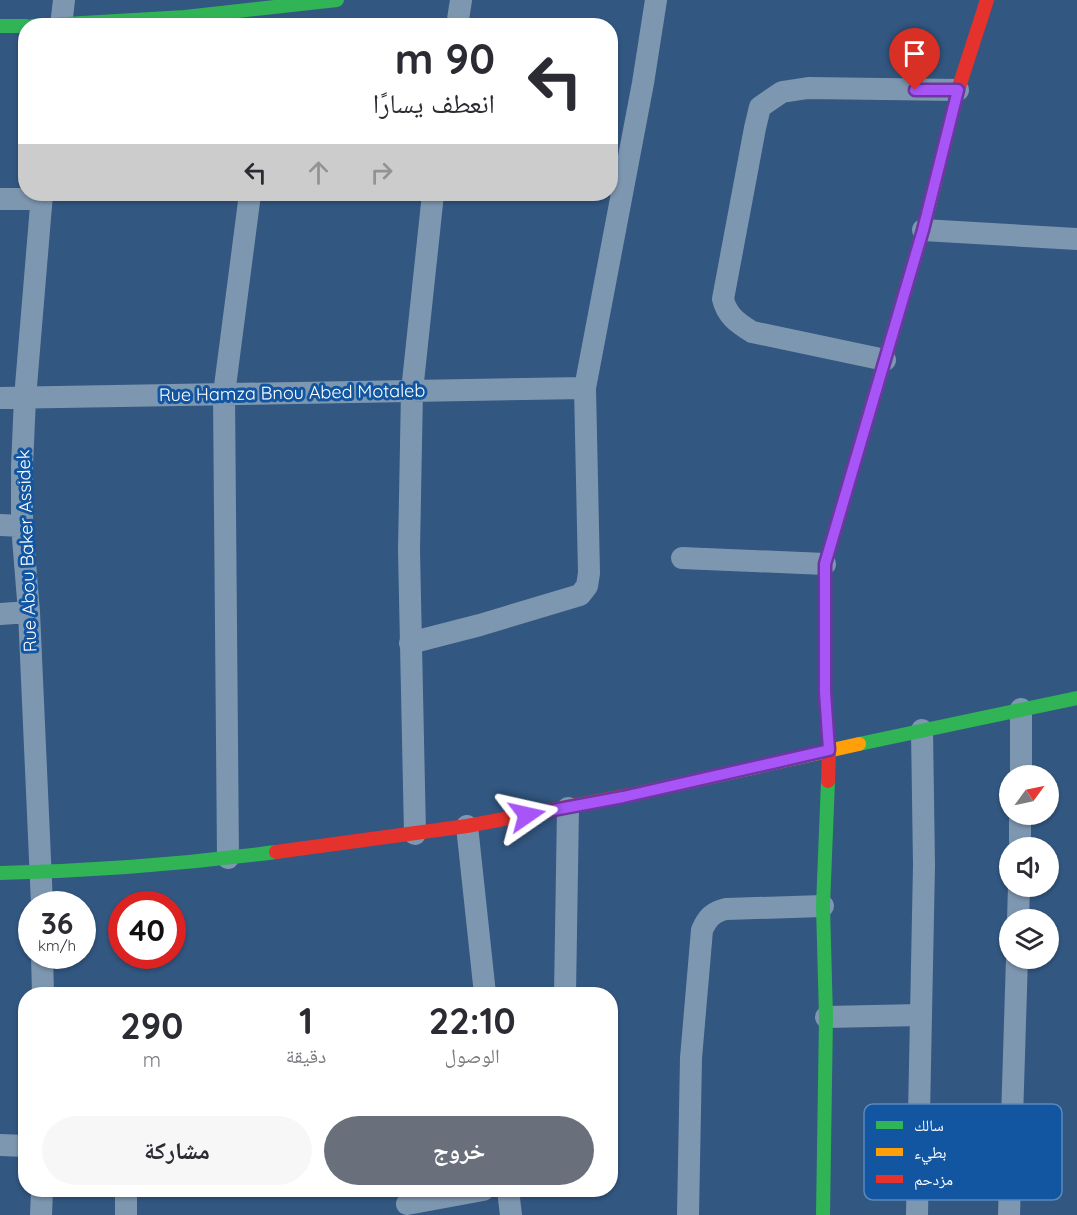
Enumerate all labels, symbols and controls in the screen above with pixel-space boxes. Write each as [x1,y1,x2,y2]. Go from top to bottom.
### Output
pin [889,28,940,90]
text: 90 m [395,32,495,85]
icon: arrive [898,37,931,70]
icon: left [516,42,594,120]
text: انعطف يسارًا [373,86,495,120]
icon: left [239,156,272,189]
icon: ahead [302,156,335,189]
icon: right [365,156,398,189]
street label: Rue Hamza Bnou Abed Motaleb [159,379,425,406]
street label: Rue Abou Baker Assidek [11,449,42,653]
north arrow [999,765,1059,825]
map controls [999,765,1059,969]
position arrow [495,783,559,847]
button: sound [999,837,1059,897]
speed limit sign: 40 [108,891,186,969]
text: 36 [41,904,73,942]
button: layers [999,909,1059,969]
text: km/h [38,936,76,955]
text: 1 [299,998,313,1043]
text: 22:10 [429,998,516,1043]
text: 290 [120,1003,183,1048]
text: دقيقة [286,1043,326,1068]
text: الوصول [445,1043,500,1068]
text: m [143,1047,161,1072]
legend [864,1104,1062,1200]
text: سالك [914,1115,944,1135]
button: مشاركة [42,1116,312,1185]
button: خروج [324,1116,594,1185]
text: بطيء [914,1142,946,1165]
text: مزدحم [914,1169,953,1190]

